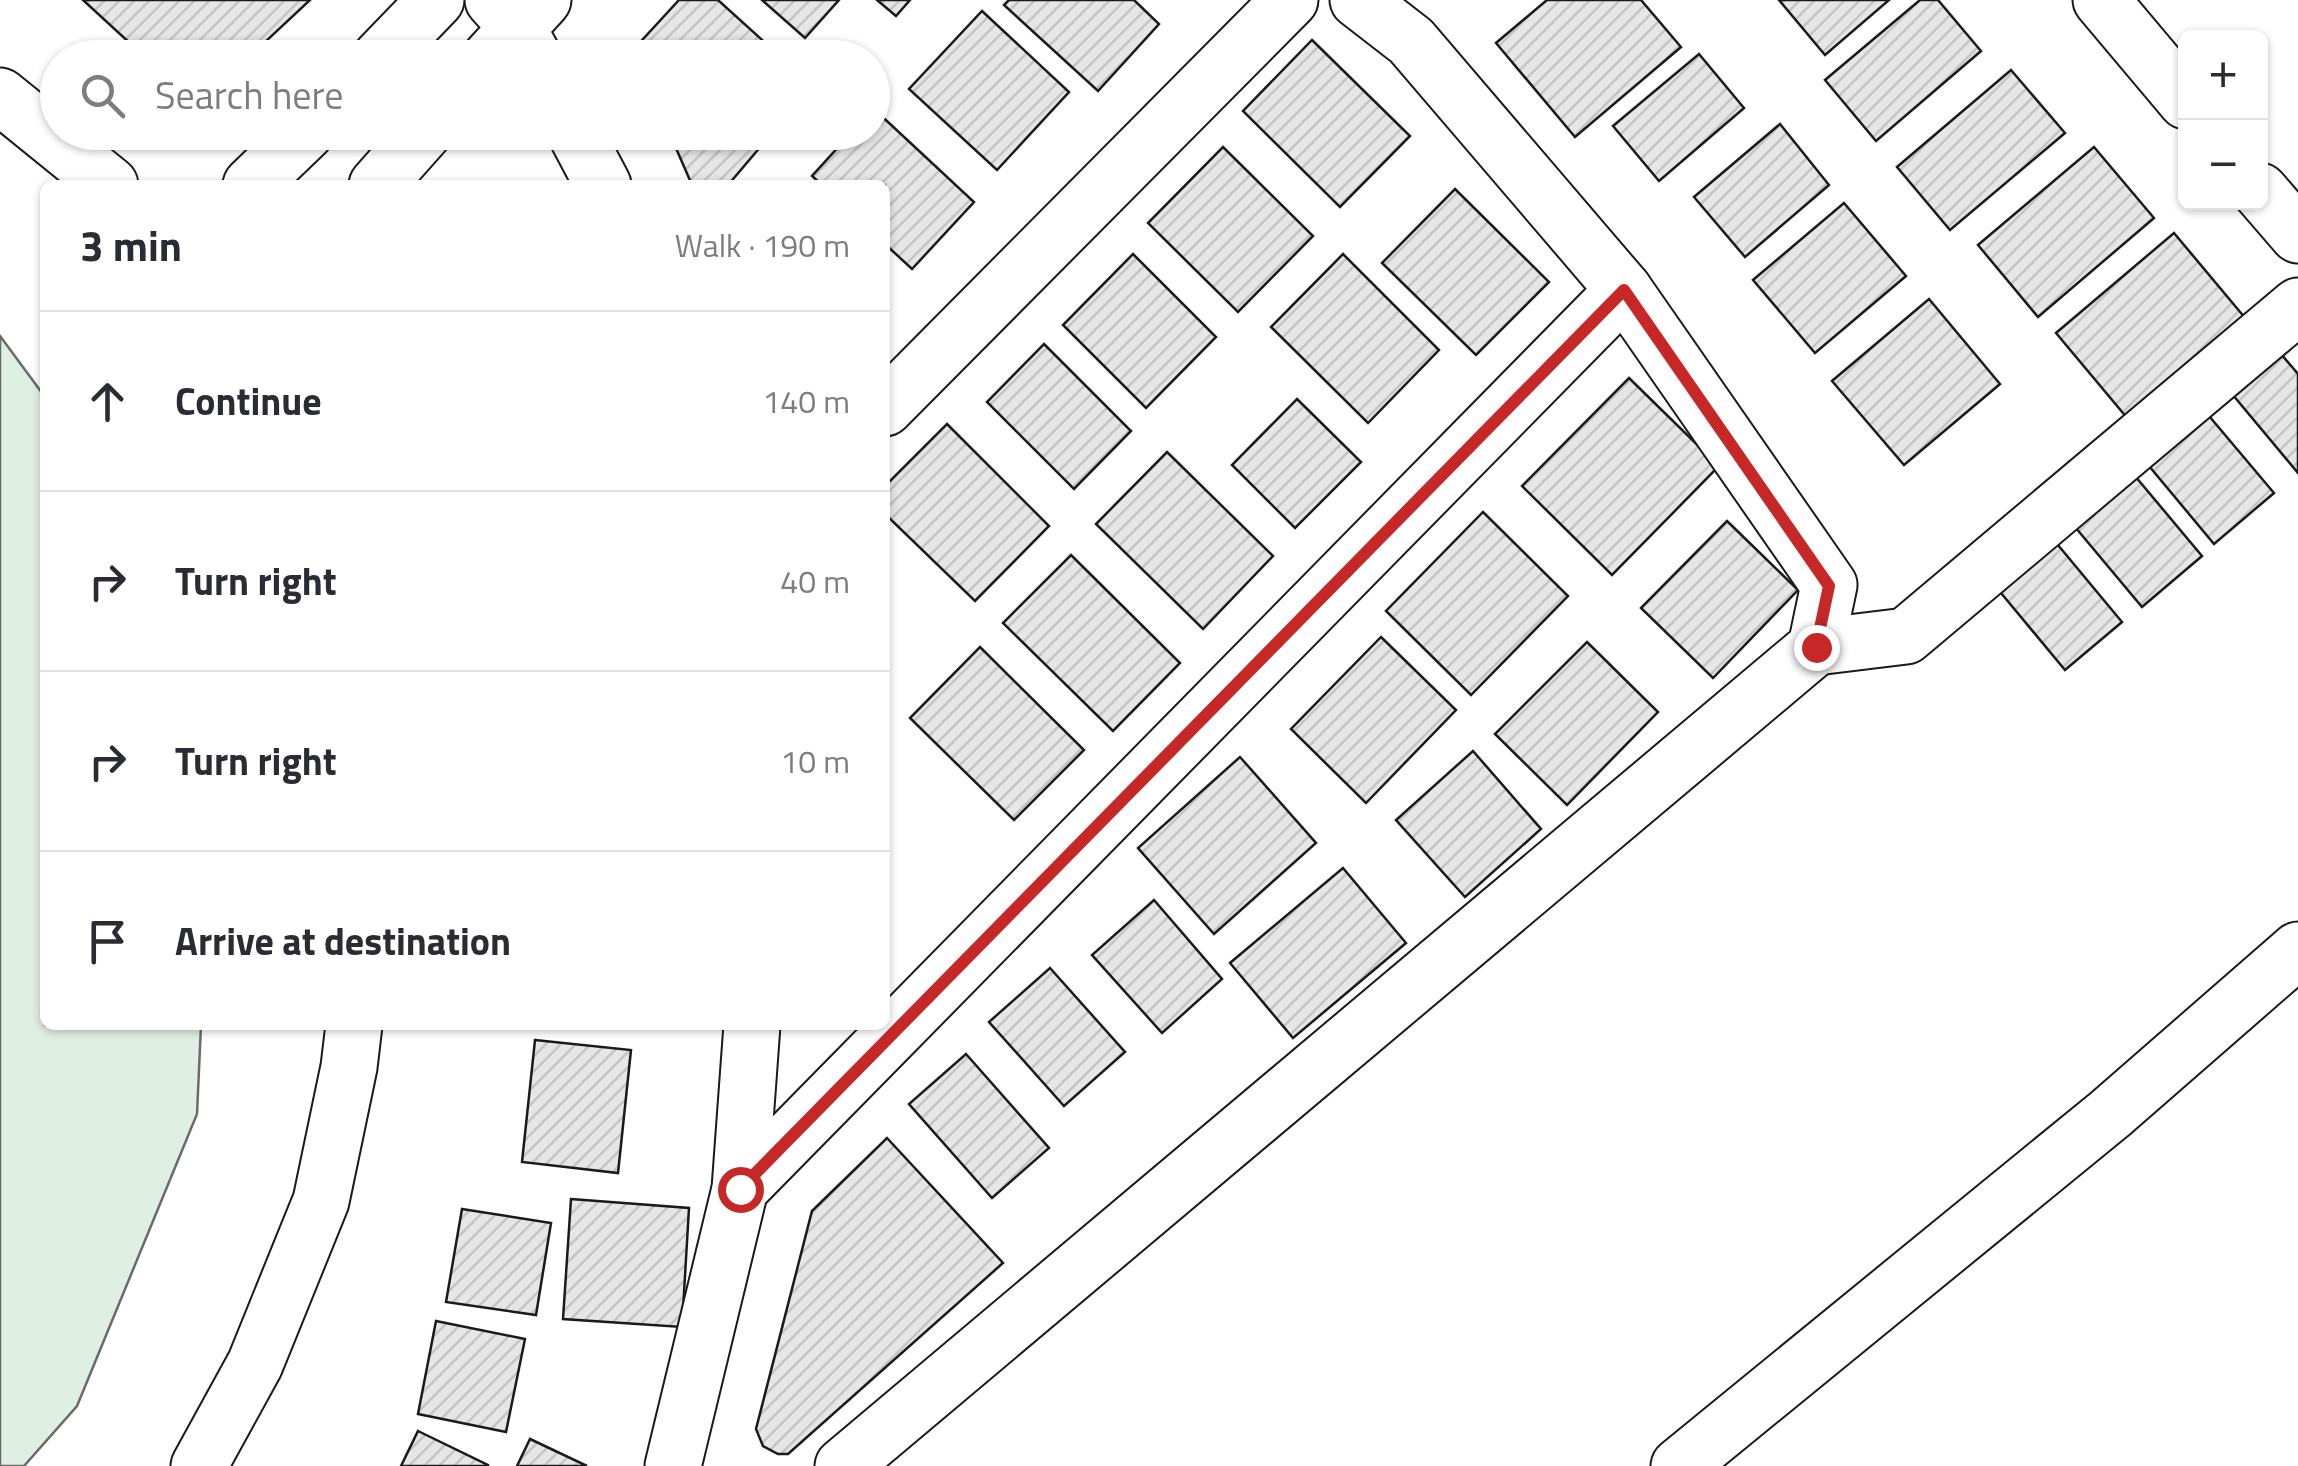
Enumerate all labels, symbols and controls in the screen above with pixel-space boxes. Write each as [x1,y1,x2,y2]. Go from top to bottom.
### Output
map controls [2178,30,2268,210]
button: + [2178,30,2268,120]
search box [40,40,890,150]
text: Search here [155,66,343,124]
icon: search [75,68,130,123]
button: − [2178,120,2268,210]
text: 3 min [80,213,182,277]
text: Walk · 190 m [675,221,850,269]
text: Continue [175,372,322,430]
icon: ahead [80,374,135,429]
text: 140 m [762,377,850,425]
text: Turn right [175,552,337,610]
icon: right [80,554,135,609]
text: 40 m [780,557,850,605]
route end [1794,625,1840,671]
text: Turn right [175,732,337,790]
icon: right [80,734,135,789]
text: 10 m [780,737,850,785]
text: Arrive at destination [175,912,511,970]
icon: arrive [80,914,135,969]
route start [718,1167,764,1213]

